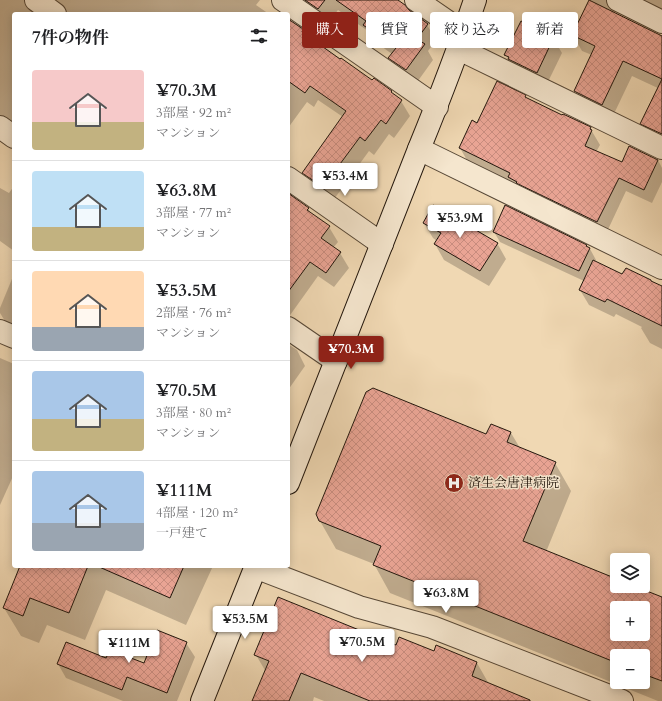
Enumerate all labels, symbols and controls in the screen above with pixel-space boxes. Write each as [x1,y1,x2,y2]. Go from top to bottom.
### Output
chip: 購入 [302,12,358,48]
chip: 賃貸 [366,12,422,48]
chip: 絞り込み [430,12,514,48]
chip: 新着 [522,12,578,48]
icon: filters [248,25,270,47]
text: 7件の物件 [32,26,109,49]
text: ¥70.3M [156,79,217,102]
icon: home [64,86,112,134]
text: 3部屋 · 92 m² [156,104,231,122]
text: マンション [156,124,220,142]
pin: ¥53.4M [312,163,378,197]
text: ¥53.4M [322,167,368,185]
text: ¥63.8M [156,179,217,202]
icon: home [64,187,112,235]
text: 3部屋 · 77 m² [156,204,231,222]
pin: ¥53.9M [427,205,493,239]
text: ¥53.9M [437,209,483,227]
text: マンション [156,224,220,242]
text: ¥53.5M [156,279,217,302]
icon: home [64,287,112,335]
text: 2部屋 · 76 m² [156,304,231,322]
text: マンション [156,324,220,342]
pin: ¥70.3M [318,336,384,370]
text: ¥70.3M [328,340,374,358]
text: ¥70.5M [156,379,217,402]
icon: home [64,387,112,435]
text: 3部屋 · 80 m² [156,404,231,422]
text: マンション [156,424,220,442]
hospital icon: 済生会唐津病院 [443,472,465,494]
place label: 済生会唐津病院 [468,474,559,492]
text: ¥111M [156,479,212,502]
icon: home [64,487,112,535]
text: 4部屋 · 120 m² [156,504,238,522]
text: 一戸建て [156,524,208,542]
map controls [610,553,650,689]
button: layers [610,553,650,593]
pin: ¥63.8M [413,580,479,614]
text: ¥63.8M [423,584,469,602]
button: + [610,601,650,641]
pin: ¥53.5M [212,606,278,640]
text: ¥53.5M [222,610,268,628]
pin: ¥70.5M [329,629,395,663]
pin: ¥111M [101,630,157,664]
text: ¥70.5M [339,633,385,651]
text: ¥111M [108,634,150,652]
button: − [610,649,650,689]

